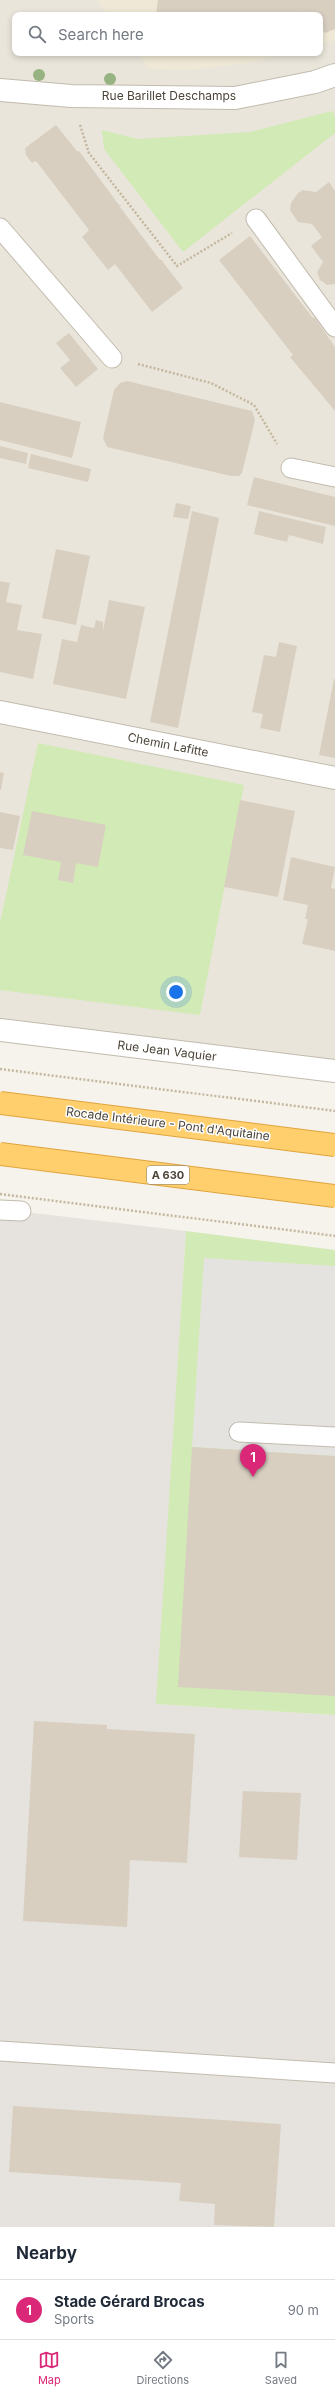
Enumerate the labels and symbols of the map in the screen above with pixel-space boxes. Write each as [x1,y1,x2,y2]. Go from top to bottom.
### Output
street label: Rue Barillet Deschamps [102,88,236,103]
street label: Chemin Lafitte [126,729,210,760]
your location [166,982,186,1002]
street label: Rue Jean Vaquier [117,1037,218,1064]
street label: Rocade Intérieure - Pont d'Aquitaine [65,1104,271,1143]
road number: A 630 [147,1166,189,1184]
pin: 1 [240,1444,266,1477]

